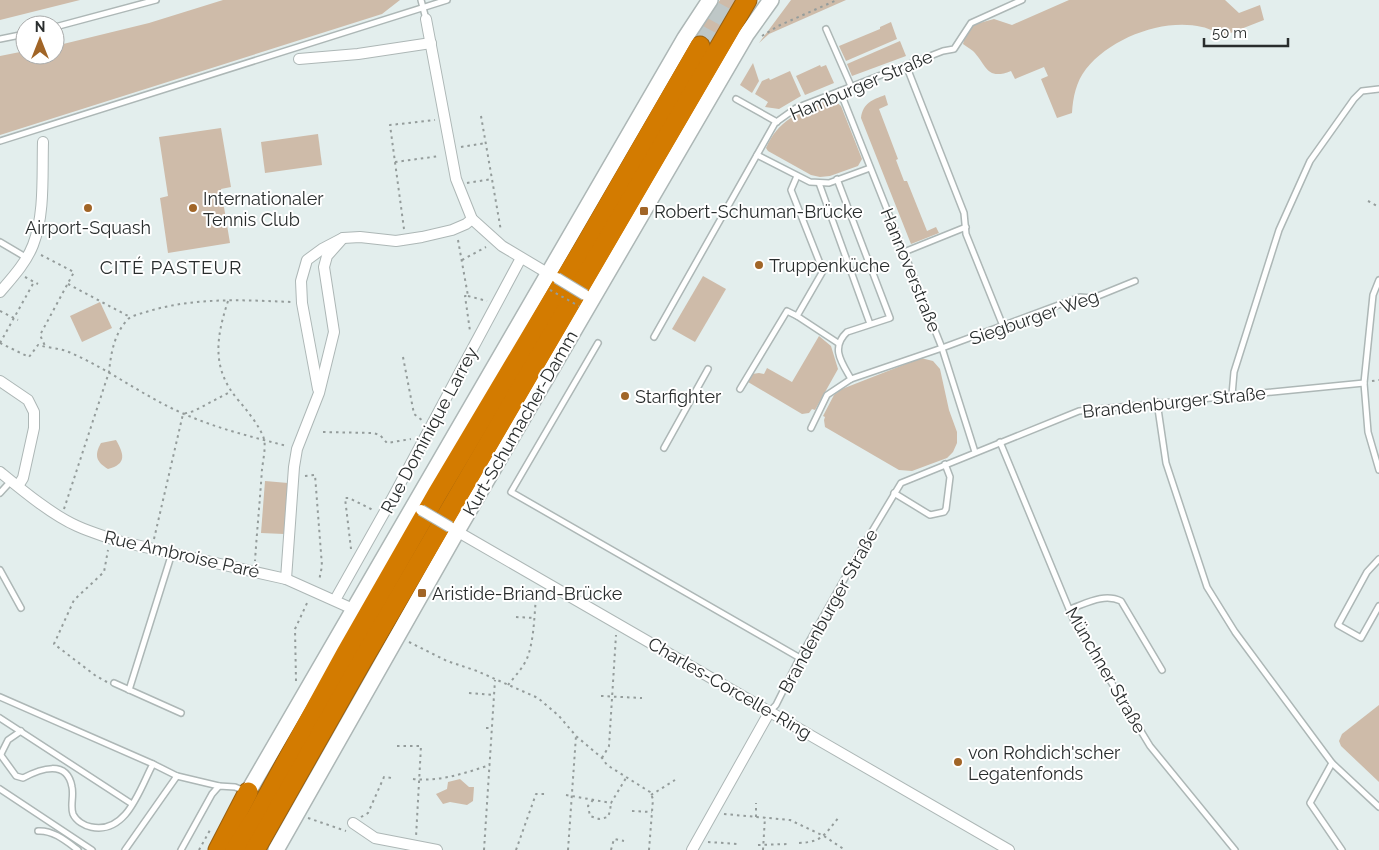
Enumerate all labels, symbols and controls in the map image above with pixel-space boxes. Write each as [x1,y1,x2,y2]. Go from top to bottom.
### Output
north arrow [15,15,65,65]
scale bar [1204,15,1288,47]
text: N [35,19,45,35]
text: 50 m [1212,24,1247,42]
street label: Hamburger Straße [786,45,936,125]
place label: Internationaler Tennis Club [203,188,324,230]
place label: Robert-Schuman-Brücke [654,201,863,222]
marker: Airport-Squash [82,202,94,214]
marker: Internationaler Tennis Club [187,202,199,214]
marker: Robert-Schuman-Brücke [638,205,650,217]
street label: Hannoverstraße [877,205,946,335]
place label: Airport-Squash [25,217,151,238]
place label: Truppenküche [769,255,890,276]
district label: CITÉ PASTEUR [100,256,242,278]
marker: Truppenküche [753,259,765,271]
street label: Siegburger Weg [967,285,1101,349]
street label: Kurt-Schumacher-Damm [458,327,582,519]
street label: Rue Dominique Larrey [376,343,482,517]
street label: Brandenburger Straße [1081,382,1267,422]
place label: Starfighter [635,386,722,407]
marker: Starfighter [619,390,631,402]
street label: Brandenburger Straße [774,525,882,697]
street label: Rue Ambroise Paré [102,526,262,582]
place label: Aristide-Briand-Brücke [432,583,623,604]
marker: Aristide-Briand-Brücke [416,587,428,599]
street label: Münchner Straße [1061,603,1151,737]
street label: Charles-Corcelle-Ring [645,633,815,743]
place label: von Rohdich'scher Legatenfonds [968,742,1121,784]
marker: von Rohdich'scher Legatenfonds [952,756,964,768]

